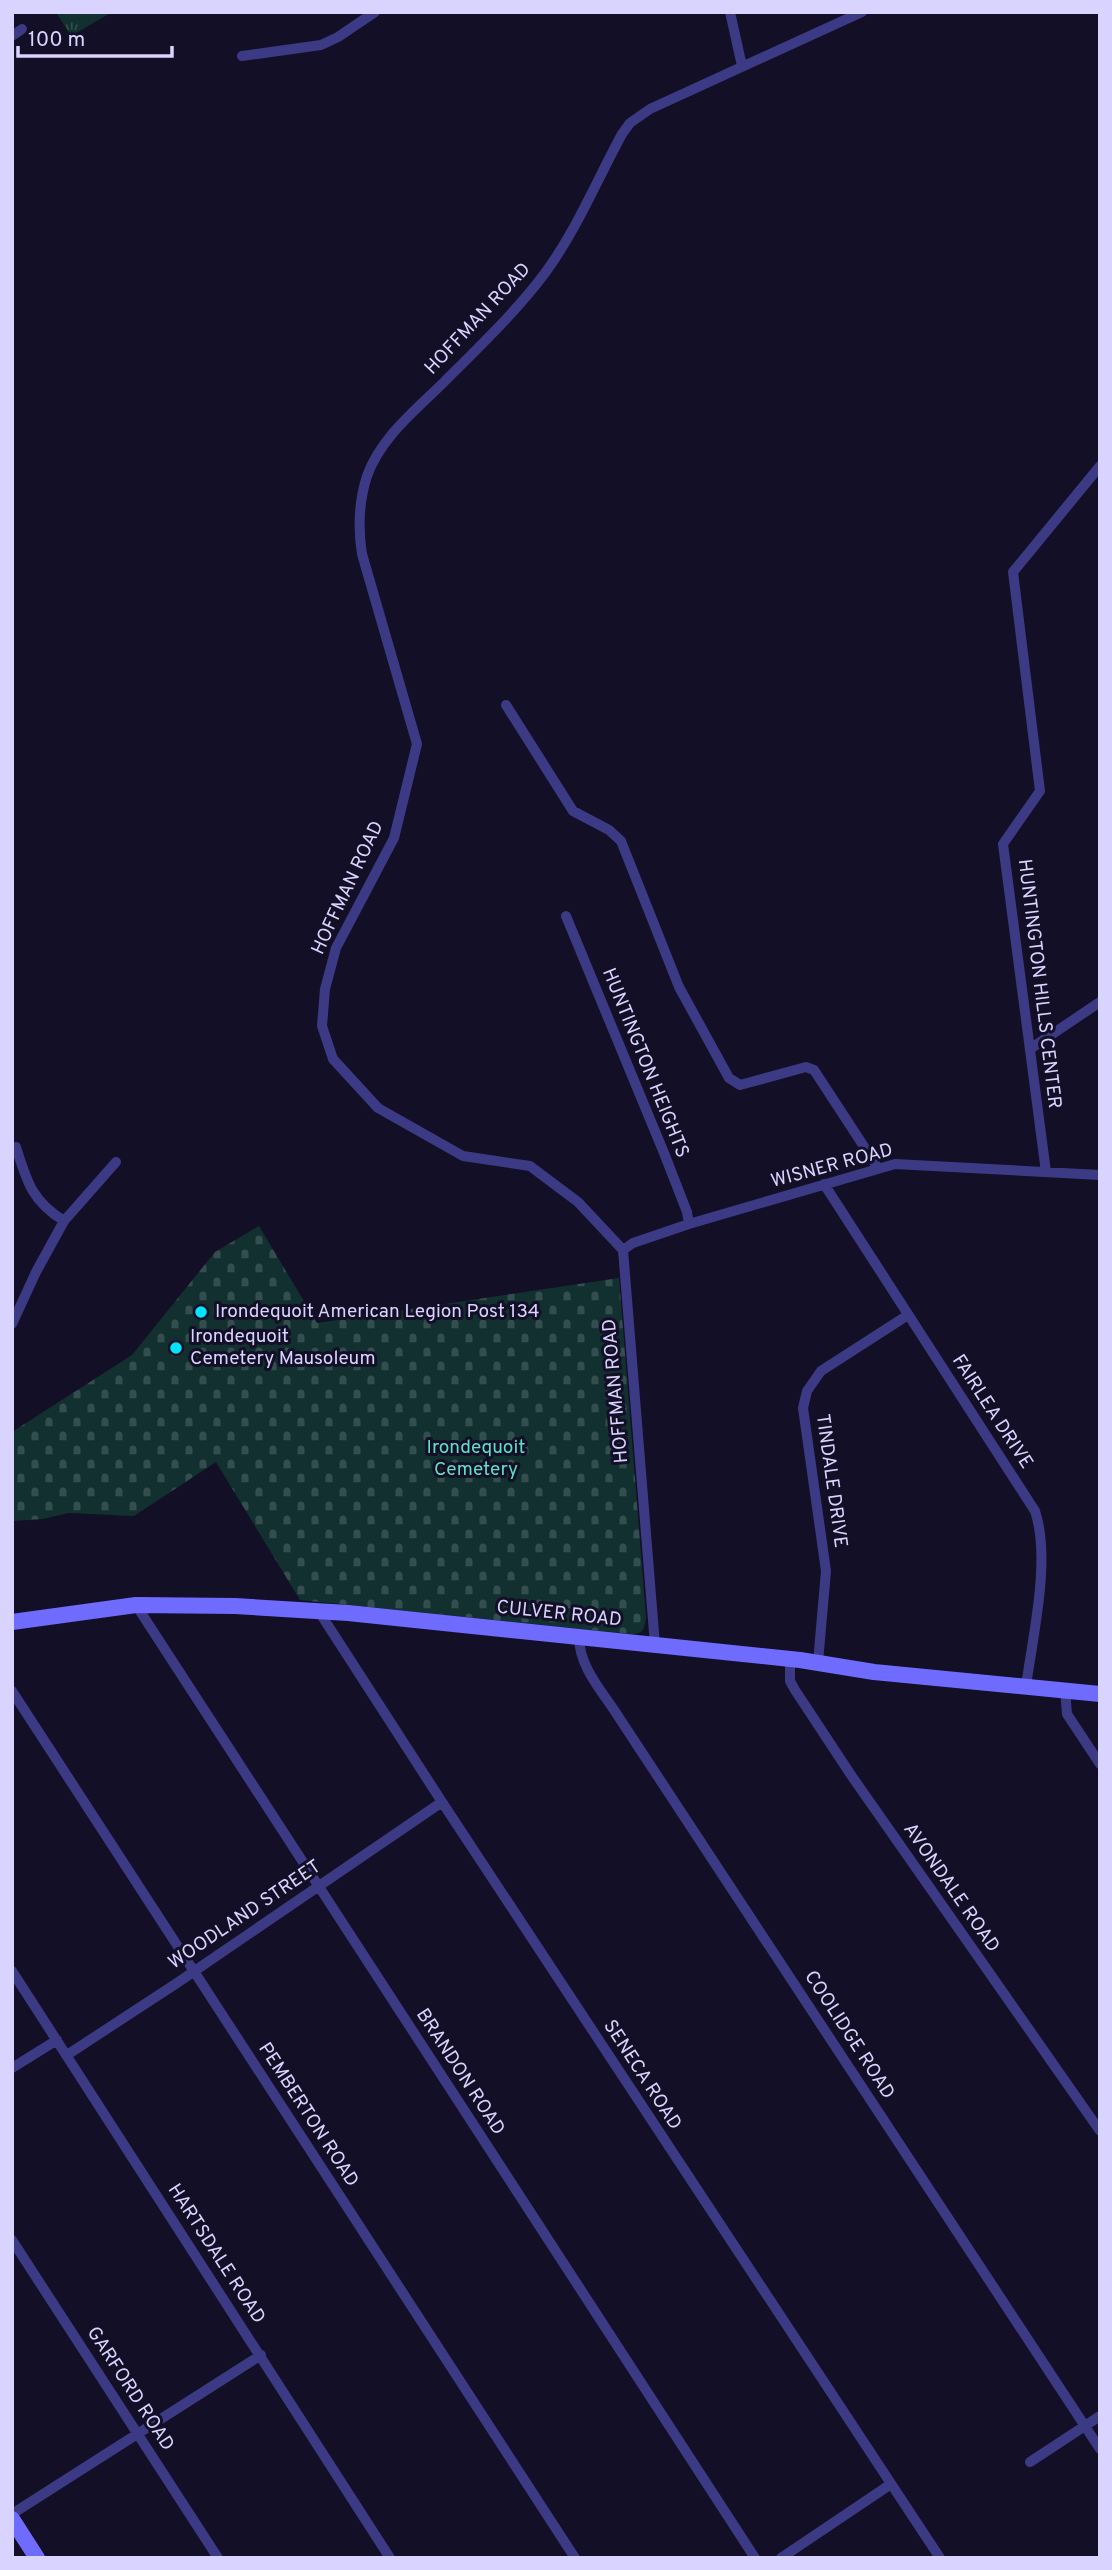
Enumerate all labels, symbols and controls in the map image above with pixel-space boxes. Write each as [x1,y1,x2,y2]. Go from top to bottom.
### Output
scale bar [18,14,172,58]
text: 100 m [28,27,85,54]
street label: HOFFMAN ROAD [420,258,536,380]
street label: HOFFMAN ROAD [307,817,389,959]
street label: HUNTINGTON HILLS CENTER [1012,858,1066,1110]
street label: HUNTINGTON HEIGHTS [596,965,694,1161]
street label: WISNER ROAD [768,1138,896,1194]
place label: Irondequoit American Legion Post 134 [215,1300,540,1324]
marker: Irondequoit American Legion Post 134 [193,1304,209,1320]
street label: HOFFMAN ROAD [598,1318,634,1464]
place label: Irondequoit Cemetery Mausoleum [190,1325,376,1371]
marker: Irondequoit Cemetery Mausoleum [168,1340,184,1356]
street label: FAIRLEA DRIVE [946,1350,1038,1474]
street label: TINDALE DRIVE [810,1412,852,1550]
park label: Irondequoit Cemetery [427,1436,525,1482]
street label: CULVER ROAD [495,1595,623,1633]
street label: AVONDALE ROAD [897,1819,1005,1957]
street label: WOODLAND STREET [164,1855,326,1975]
street label: COOLIDGE ROAD [798,1966,900,2104]
street label: BRANDON ROAD [410,2004,510,2140]
street label: SENECA ROAD [597,2015,687,2135]
street label: PEMBERTON ROAD [252,2038,364,2192]
street label: HARTSDALE ROAD [162,2179,270,2329]
street label: GARFORD ROAD [81,2322,179,2456]

